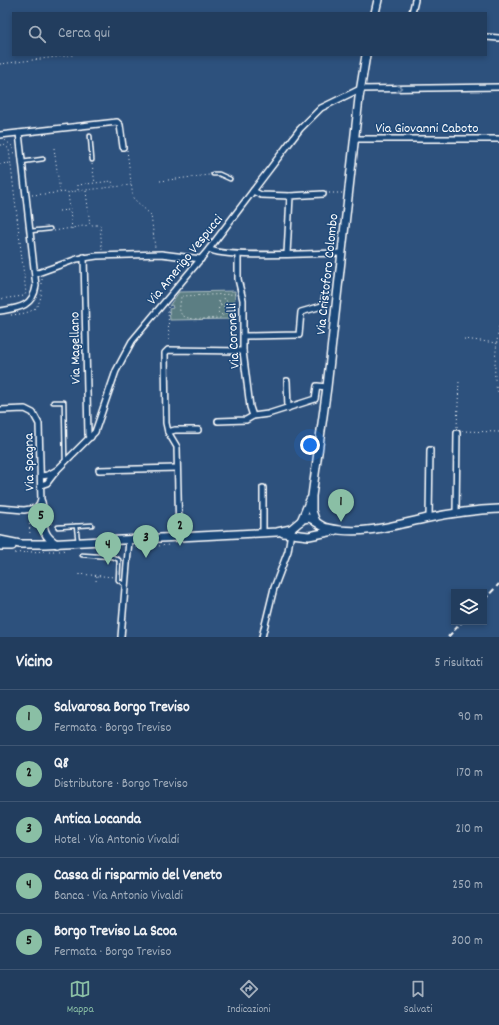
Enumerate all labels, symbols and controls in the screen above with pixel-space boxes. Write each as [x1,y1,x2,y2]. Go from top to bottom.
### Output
search box [12,12,487,56]
icon: search [26,23,48,45]
text: Cerca qui [58,23,110,45]
one-way arrow [396,84,402,93]
street label: Via Giovanni Caboto [375,119,479,139]
street label: Via Amerigo Vespucci [143,211,228,310]
street label: Via Cristoforo Colombo [312,213,344,336]
street label: Via Coronelli [222,302,246,369]
street label: Via Magellano [65,312,87,384]
street label: Via Spagna [19,433,40,491]
your location [300,435,320,455]
pin: 1 [328,489,354,522]
pin: 5 [28,503,54,536]
pin: 2 [167,513,193,546]
pin: 3 [133,525,159,558]
pin: 4 [95,532,121,565]
map controls [451,589,487,625]
button: layers [451,589,487,625]
text: Vicino [16,651,53,675]
text: 5 risultati [435,654,483,673]
text: Salvarosa Borgo Treviso [54,697,190,719]
text: 1 [28,708,30,727]
text: 90 m [458,708,483,727]
text: Fermata · Borgo Treviso [54,719,171,738]
text: Q8 [54,753,69,775]
text: 2 [26,764,32,783]
text: 170 m [456,764,483,783]
text: Distributore · Borgo Treviso [54,775,188,794]
text: Antica Locanda [54,809,141,831]
text: 3 [26,820,32,839]
text: 210 m [455,820,483,839]
text: Hotel · Via Antonio Vivaldi [54,831,179,850]
text: Cassa di risparmio del Veneto [54,865,222,887]
text: 4 [26,876,32,895]
text: 250 m [452,876,483,895]
text: Banca · Via Antonio Vivaldi [54,887,183,906]
text: Borgo Treviso La Scoa [54,921,177,943]
text: 5 [26,932,32,951]
text: 300 m [451,932,483,951]
text: Fermata · Borgo Treviso [54,943,171,962]
tab: Mappa [67,978,94,1018]
tab: Indicazioni [227,978,270,1018]
tab: Salvati [404,978,432,1018]

